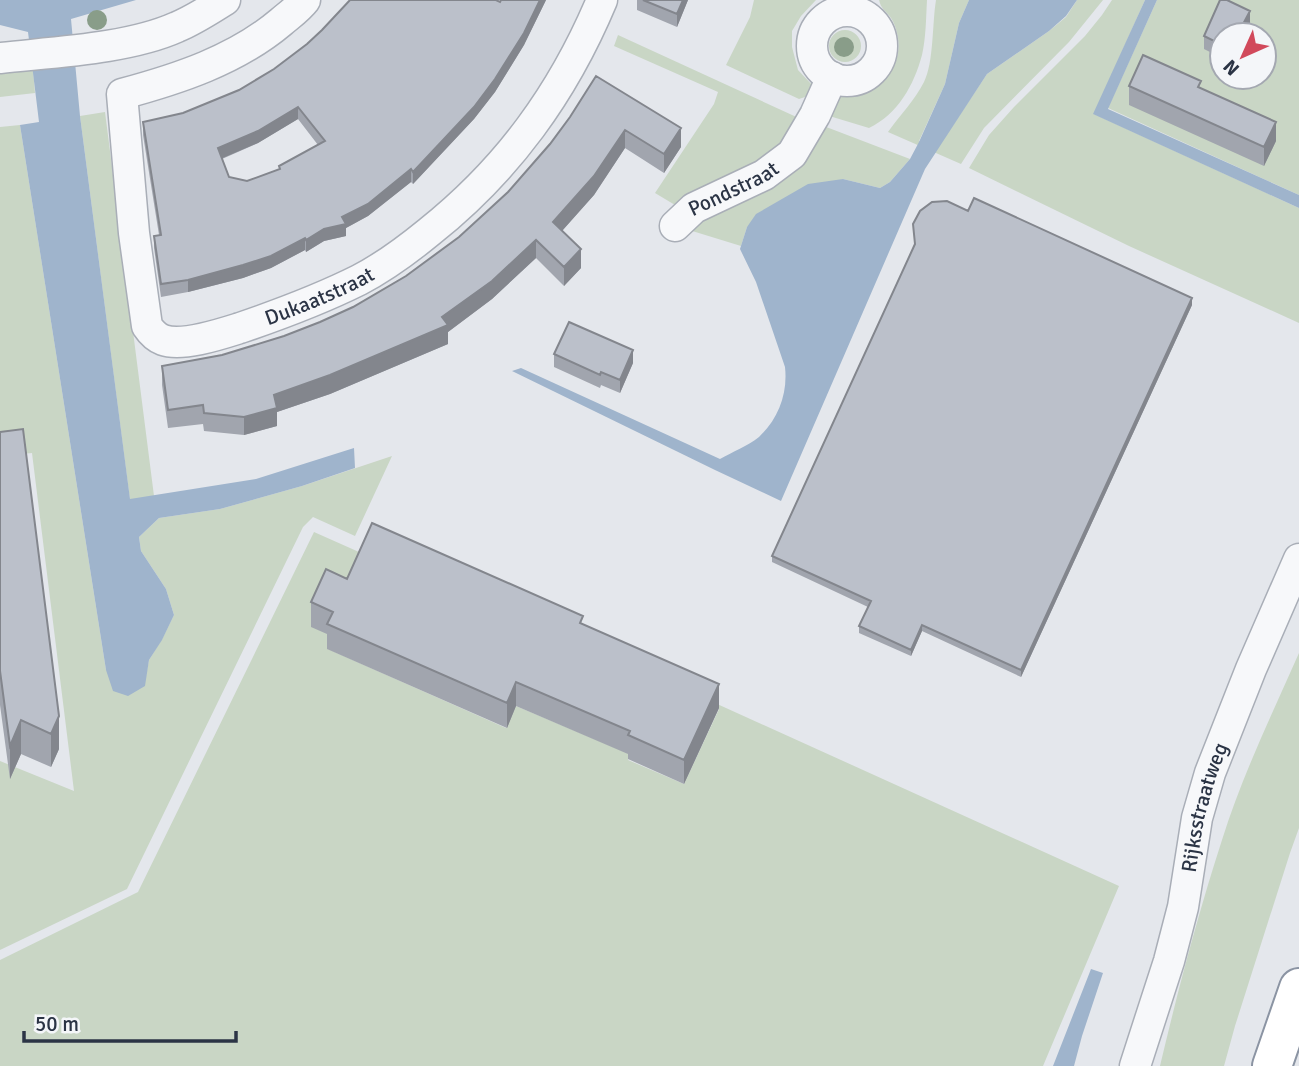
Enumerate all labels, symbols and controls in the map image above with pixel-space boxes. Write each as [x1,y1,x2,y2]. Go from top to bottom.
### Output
north arrow [1208,21,1278,91]
text: N [1219,54,1245,80]
street label: Pondstraat [684,156,784,222]
street label: Dukaatstraat [261,261,379,331]
street label: Rijksstraatweg [1176,739,1234,874]
scale bar [24,1000,236,1044]
text: 50 m [35,1011,79,1037]

